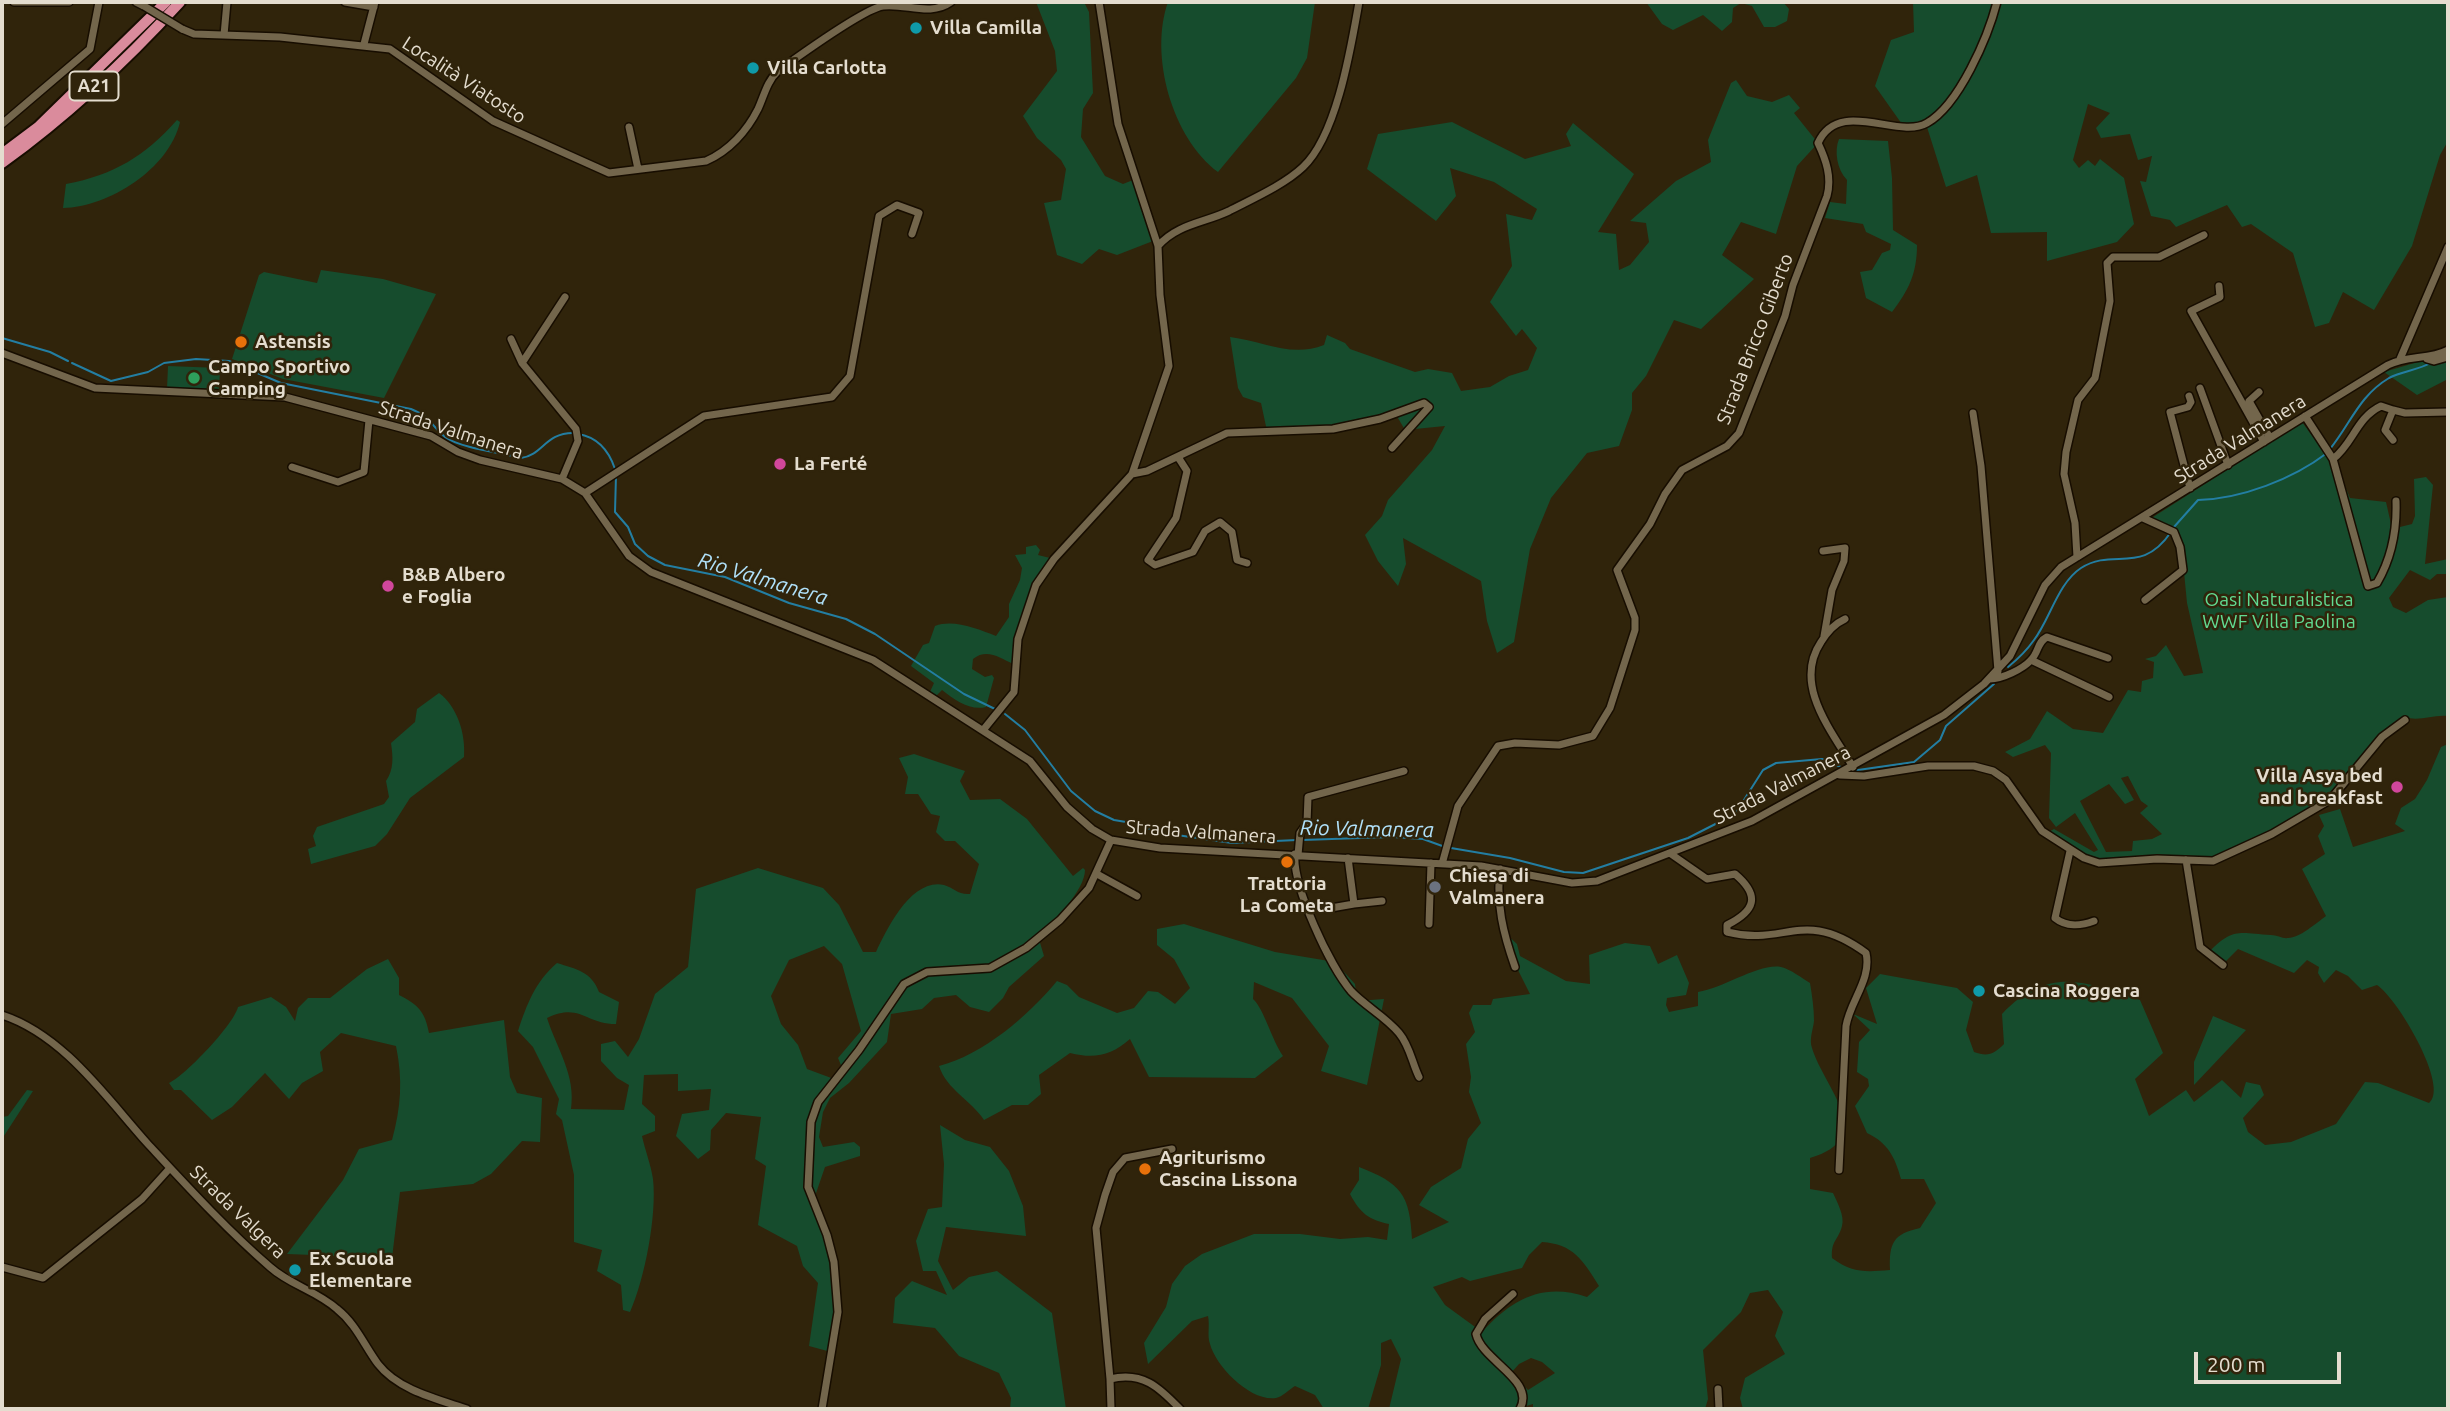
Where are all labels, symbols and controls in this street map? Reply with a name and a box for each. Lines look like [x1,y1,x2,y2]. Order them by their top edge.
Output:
place label: Villa Camilla [930,17,1042,39]
marker: Villa Camilla [908,20,924,36]
street label: Località Viatosto [398,32,530,128]
place label: Villa Carlotta [767,57,887,79]
marker: Villa Carlotta [745,60,761,76]
road number: A21 [70,72,119,100]
street label: Strada Bricco Giberto [1712,250,1798,428]
place label: Astensis [255,331,331,353]
marker: Astensis [233,334,249,350]
place label: Campo Sportivo Camping [208,356,350,400]
marker: Campo Sportivo Camping [186,370,202,386]
street label: Strada Valmanera [2170,389,2310,489]
street label: Strada Valmanera [376,396,526,464]
place label: La Ferté [794,453,868,475]
marker: La Ferté [772,456,788,472]
water label: Rio Valmanera [695,547,831,611]
place label: B&B Albero e Foglia [402,564,505,608]
marker: B&B Albero e Foglia [380,578,396,594]
park label: Oasi Naturalistica WWF Villa Paolina [2202,589,2356,633]
street label: Strada Valmanera [1710,741,1854,829]
place label: Villa Asya bed and breakfast [2256,765,2383,809]
marker: Villa Asya bed and breakfast [2389,779,2405,795]
street label: Strada Valmanera [1125,815,1277,849]
water label: Rio Valmanera [1300,815,1434,843]
marker: Trattoria La Cometa [1279,854,1295,870]
place label: Chiesa di Valmanera [1449,865,1544,909]
place label: Trattoria La Cometa [1240,873,1334,917]
marker: Chiesa di Valmanera [1427,879,1443,895]
place label: Cascina Roggera [1993,980,2140,1002]
marker: Cascina Roggera [1971,983,1987,999]
place label: Agriturismo Cascina Lissona [1159,1147,1298,1191]
street label: Strada Valgera [185,1161,291,1263]
marker: Agriturismo Cascina Lissona [1137,1161,1153,1177]
place label: Ex Scuola Elementare [309,1248,412,1292]
marker: Ex Scuola Elementare [287,1262,303,1278]
scale bar [2198,1338,2345,1382]
text: 200 m [2207,1352,2265,1376]

